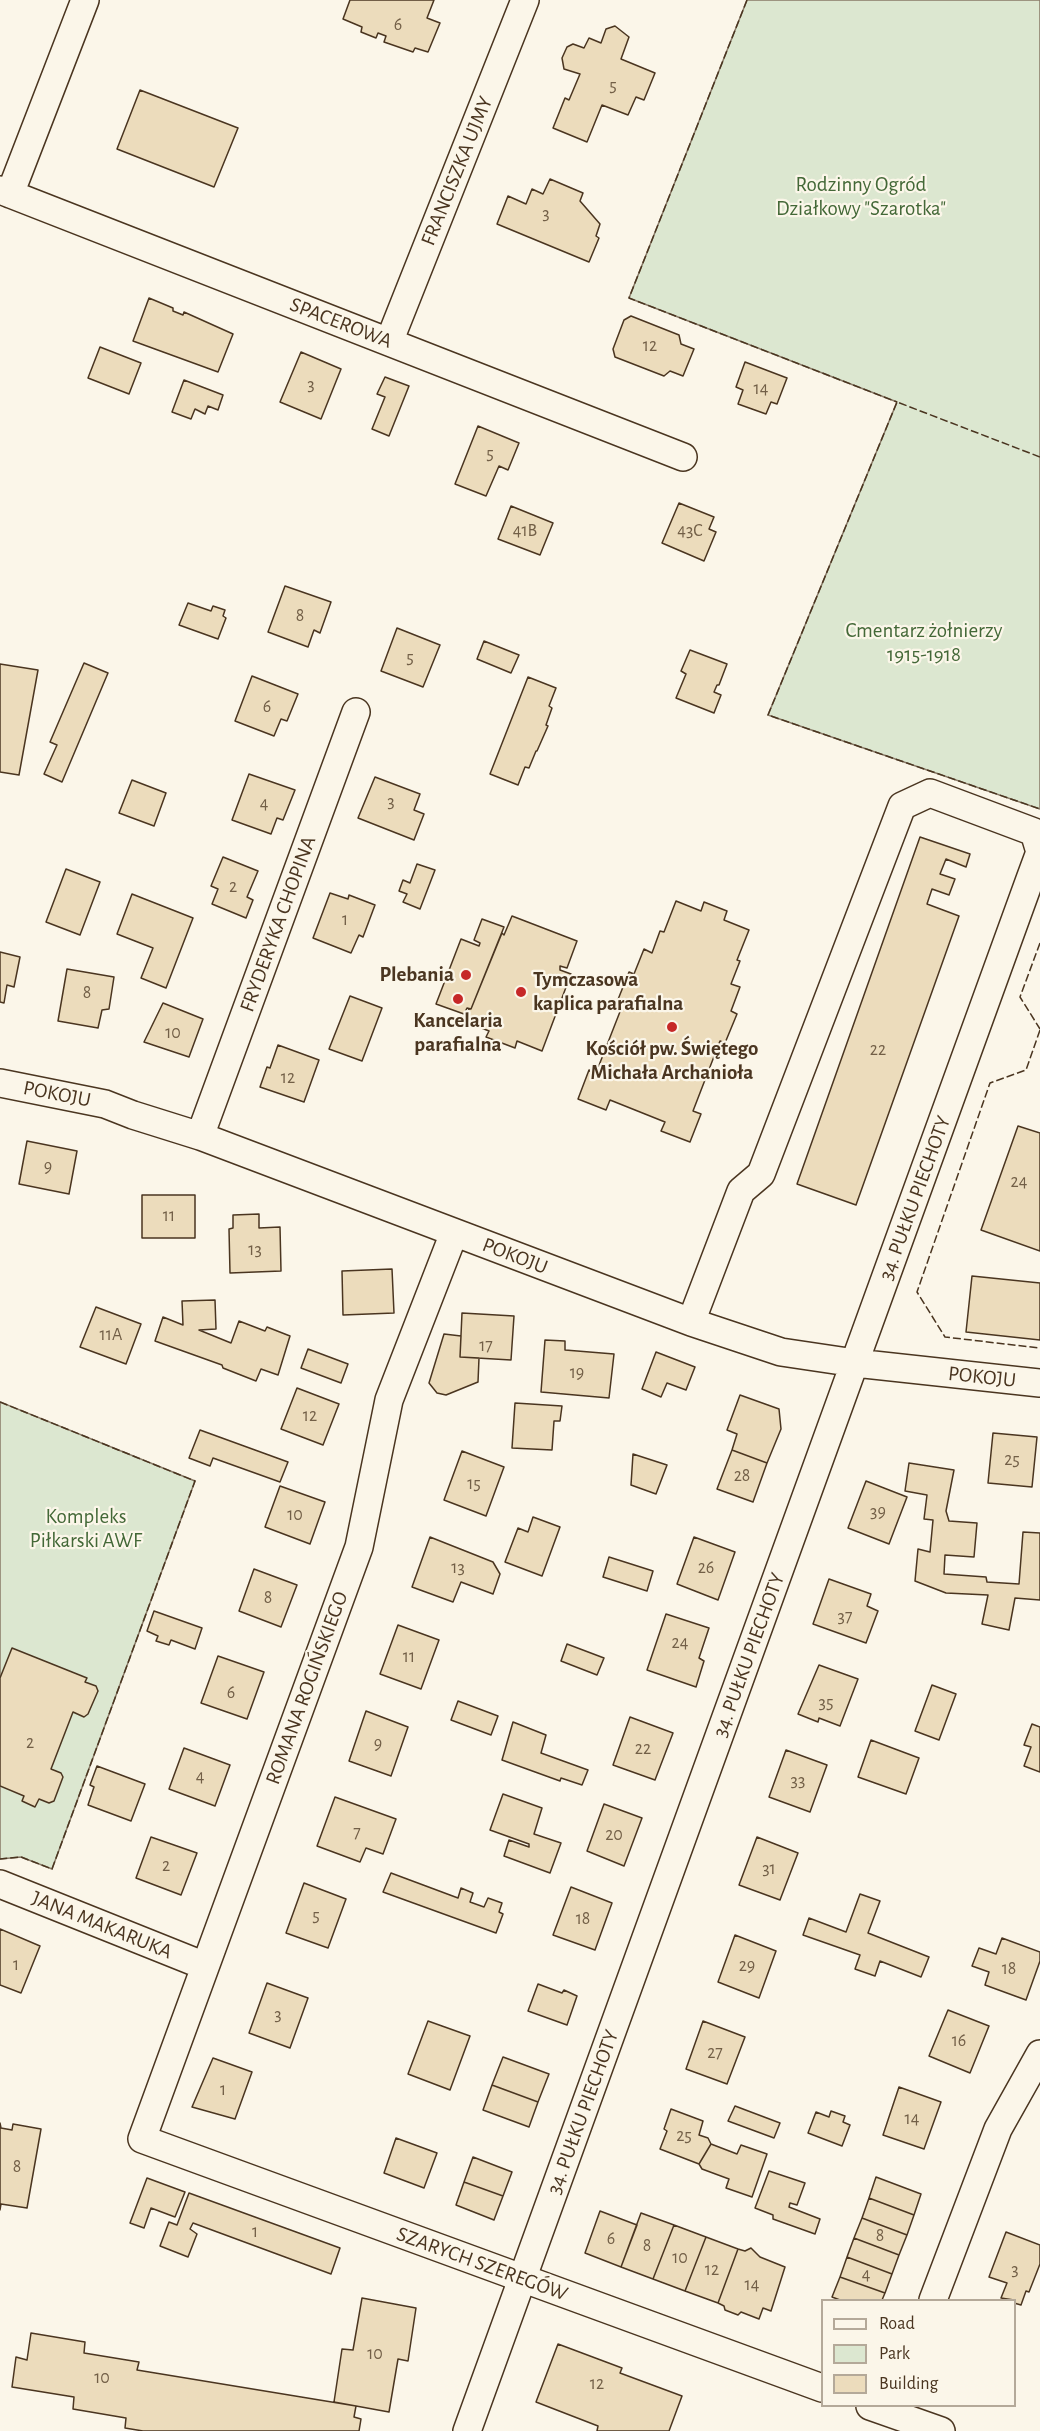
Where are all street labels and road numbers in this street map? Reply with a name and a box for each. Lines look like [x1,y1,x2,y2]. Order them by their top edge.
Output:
street label: FRANCISZKA UJMY [416,93,498,249]
street label: SPACEROWA [286,292,396,354]
street label: FRYDERYKA CHOPINA [234,833,322,1015]
street label: POKOJU [21,1075,93,1113]
street label: 34. PUŁKU PIECHOTY [874,1112,956,1284]
street label: POKOJU [479,1232,551,1280]
street label: POKOJU [947,1361,1017,1393]
street label: 34. PUŁKU PIECHOTY [708,1569,790,1741]
street label: ROMANA ROGIŃSKIEGO [260,1588,354,1788]
street label: JANA MAKARUKA [28,1885,176,1965]
street label: 34. PUŁKU PIECHOTY [542,2026,624,2198]
street label: SZARYCH SZEREGÓW [393,2221,571,2307]

